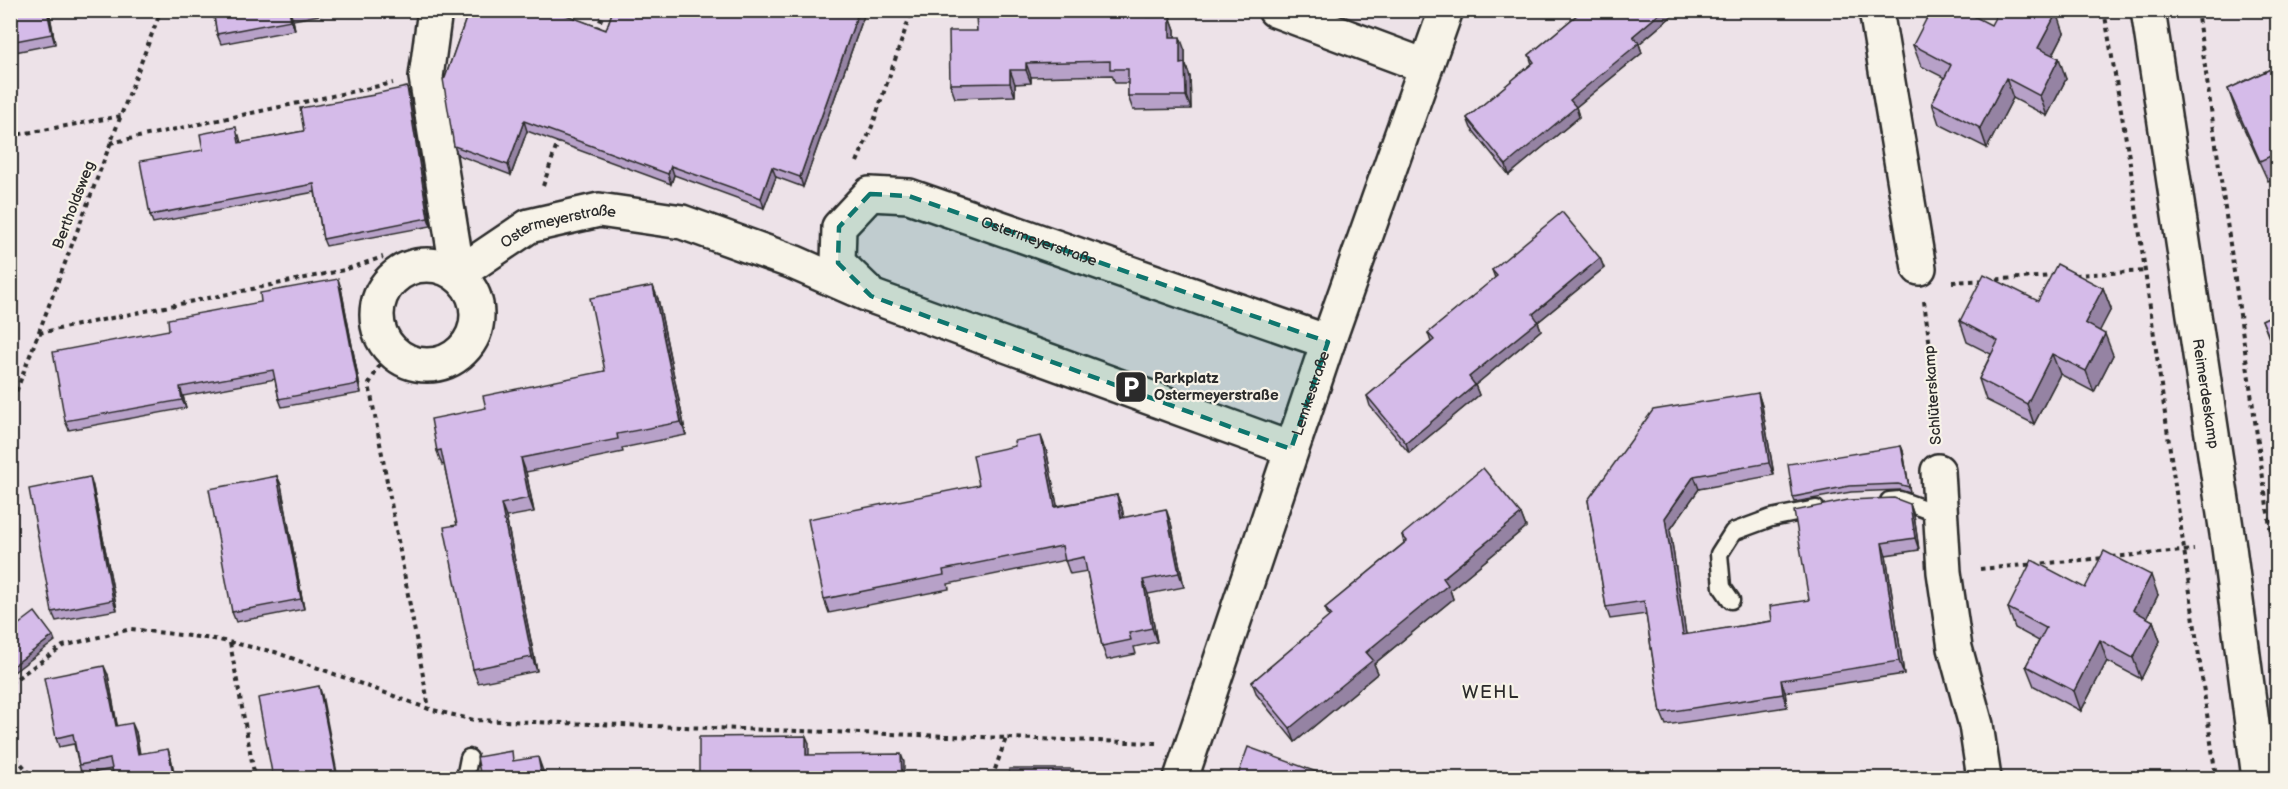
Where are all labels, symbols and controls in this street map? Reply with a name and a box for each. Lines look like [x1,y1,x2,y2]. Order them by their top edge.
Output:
street label: Bertholdsweg [48,158,100,252]
street label: Ostermeyerstraße [497,201,617,252]
street label: Ostermeyerstraße [979,212,1100,270]
street label: Reimerdeskamp [2188,337,2224,450]
street label: Schlüterskamp [1920,344,1946,445]
street label: Lemkestraße [1288,348,1334,438]
parking icon: Parkplatz Ostermeyerstraße [1113,369,1149,405]
place label: Parkplatz Ostermeyerstraße [1154,369,1279,405]
district label: WEHL [1462,682,1520,703]

